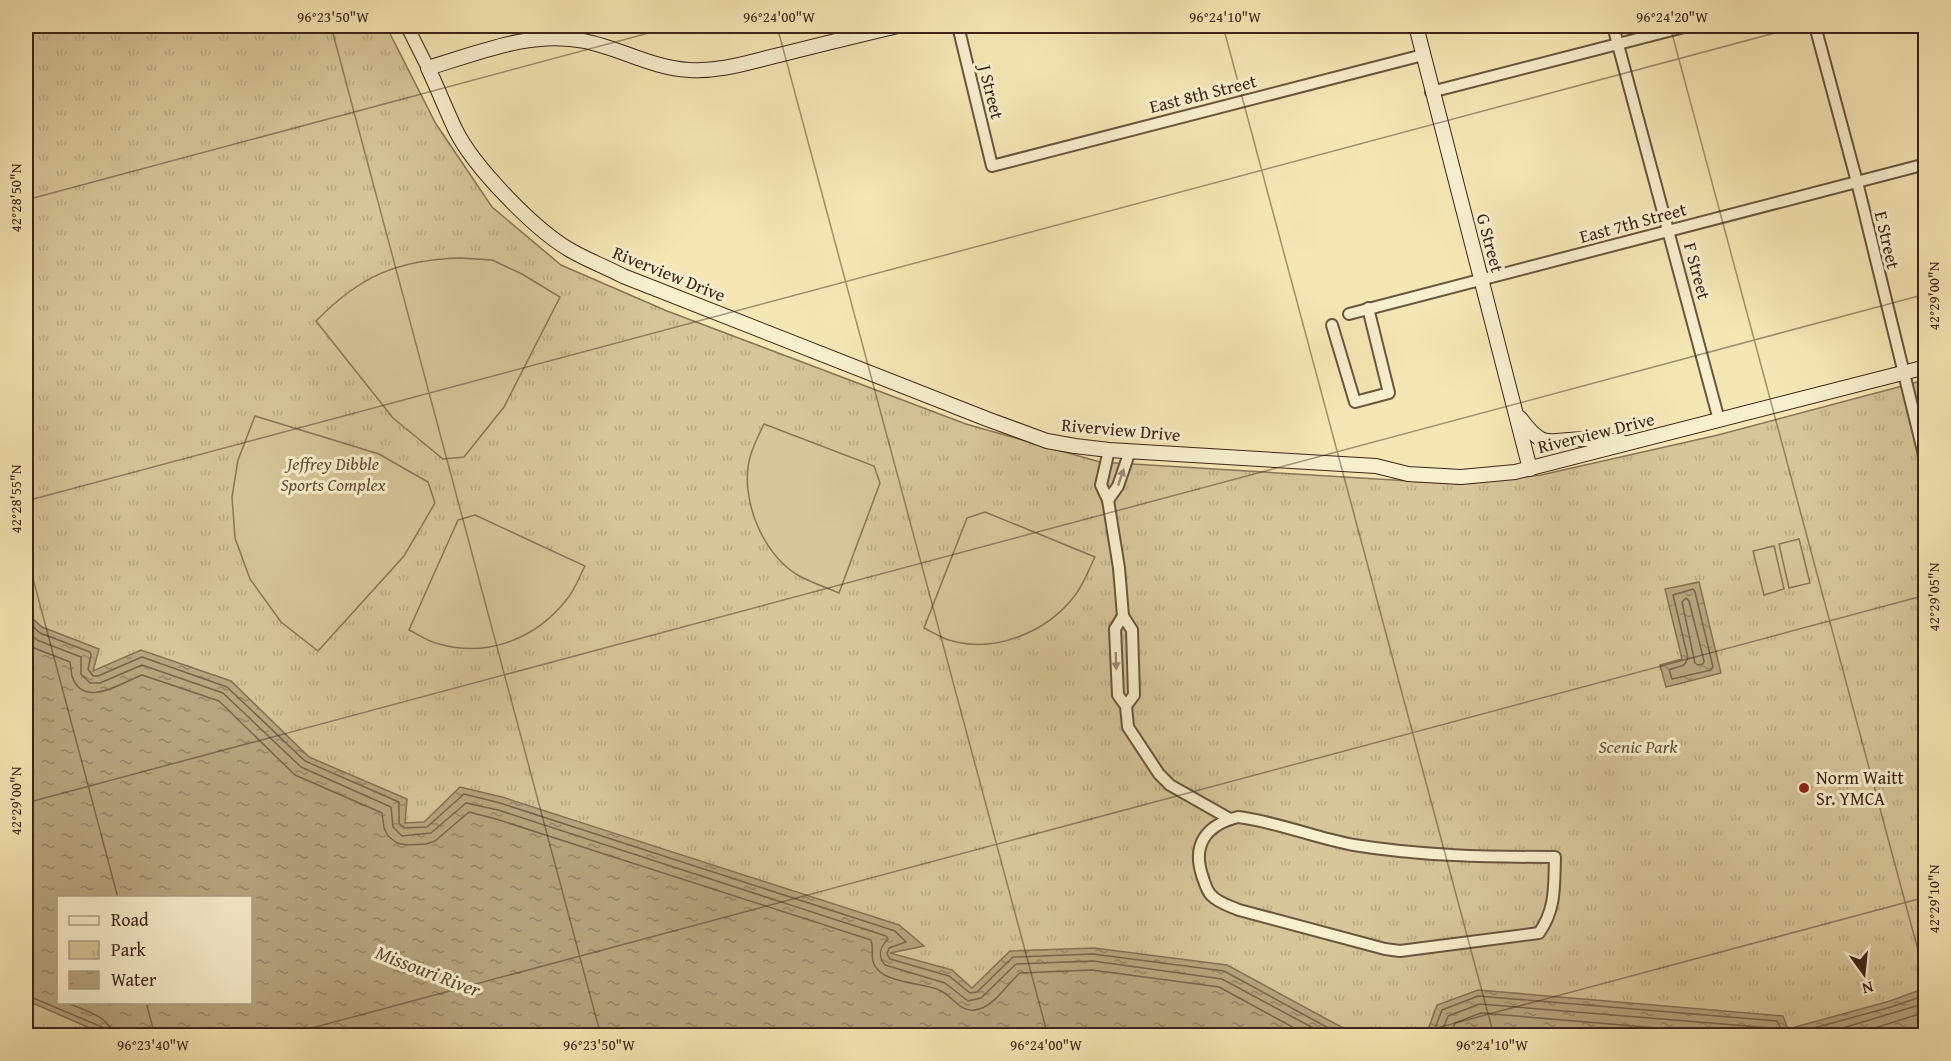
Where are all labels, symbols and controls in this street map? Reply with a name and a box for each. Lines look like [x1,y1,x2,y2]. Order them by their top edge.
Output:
text: 96°23'50"W [297,6,369,27]
text: 96°24'00"W [743,6,815,27]
text: 96°24'10"W [1189,6,1261,27]
text: 96°24'20"W [1636,6,1708,27]
street label: J Street [971,60,1011,123]
street label: East 8th Street [1146,67,1260,120]
text: 42°28'50"N [5,163,26,232]
street label: East 7th Street [1576,195,1690,250]
street label: E Street [1868,208,1907,272]
street label: G Street [1470,210,1511,276]
street label: Riverview Drive [609,239,730,308]
street label: F Street [1677,239,1718,303]
text: 42°29'00"N [1923,261,1944,330]
street label: Riverview Drive [1535,405,1657,460]
street label: Riverview Drive [1060,411,1182,448]
park label: Jeffrey Dibble Sports Complex [280,450,386,498]
text: 42°28'55"N [5,464,26,533]
one-way arrow [1117,468,1126,486]
text: 42°29'05"N [1923,562,1944,631]
one-way arrow [1112,652,1121,671]
park label: Scenic Park [1598,733,1678,760]
place label: Norm Waitt Sr. YMCA [1816,764,1905,812]
text: 42°29'00"N [5,766,26,835]
marker: Norm Waitt Sr. YMCA [1797,781,1811,795]
text: 42°29'10"N [1923,864,1944,933]
legend [57,896,252,1004]
text: Road [111,906,149,933]
text: Park [111,936,147,963]
water label: Missouri River [372,937,485,1004]
north arrow [1834,944,1894,1004]
text: Water [111,966,157,993]
text: N [1859,976,1876,1002]
text: 96°23'40"W [117,1034,189,1055]
text: 96°23'50"W [563,1034,635,1055]
text: 96°24'00"W [1010,1034,1082,1055]
text: 96°24'10"W [1456,1034,1528,1055]

